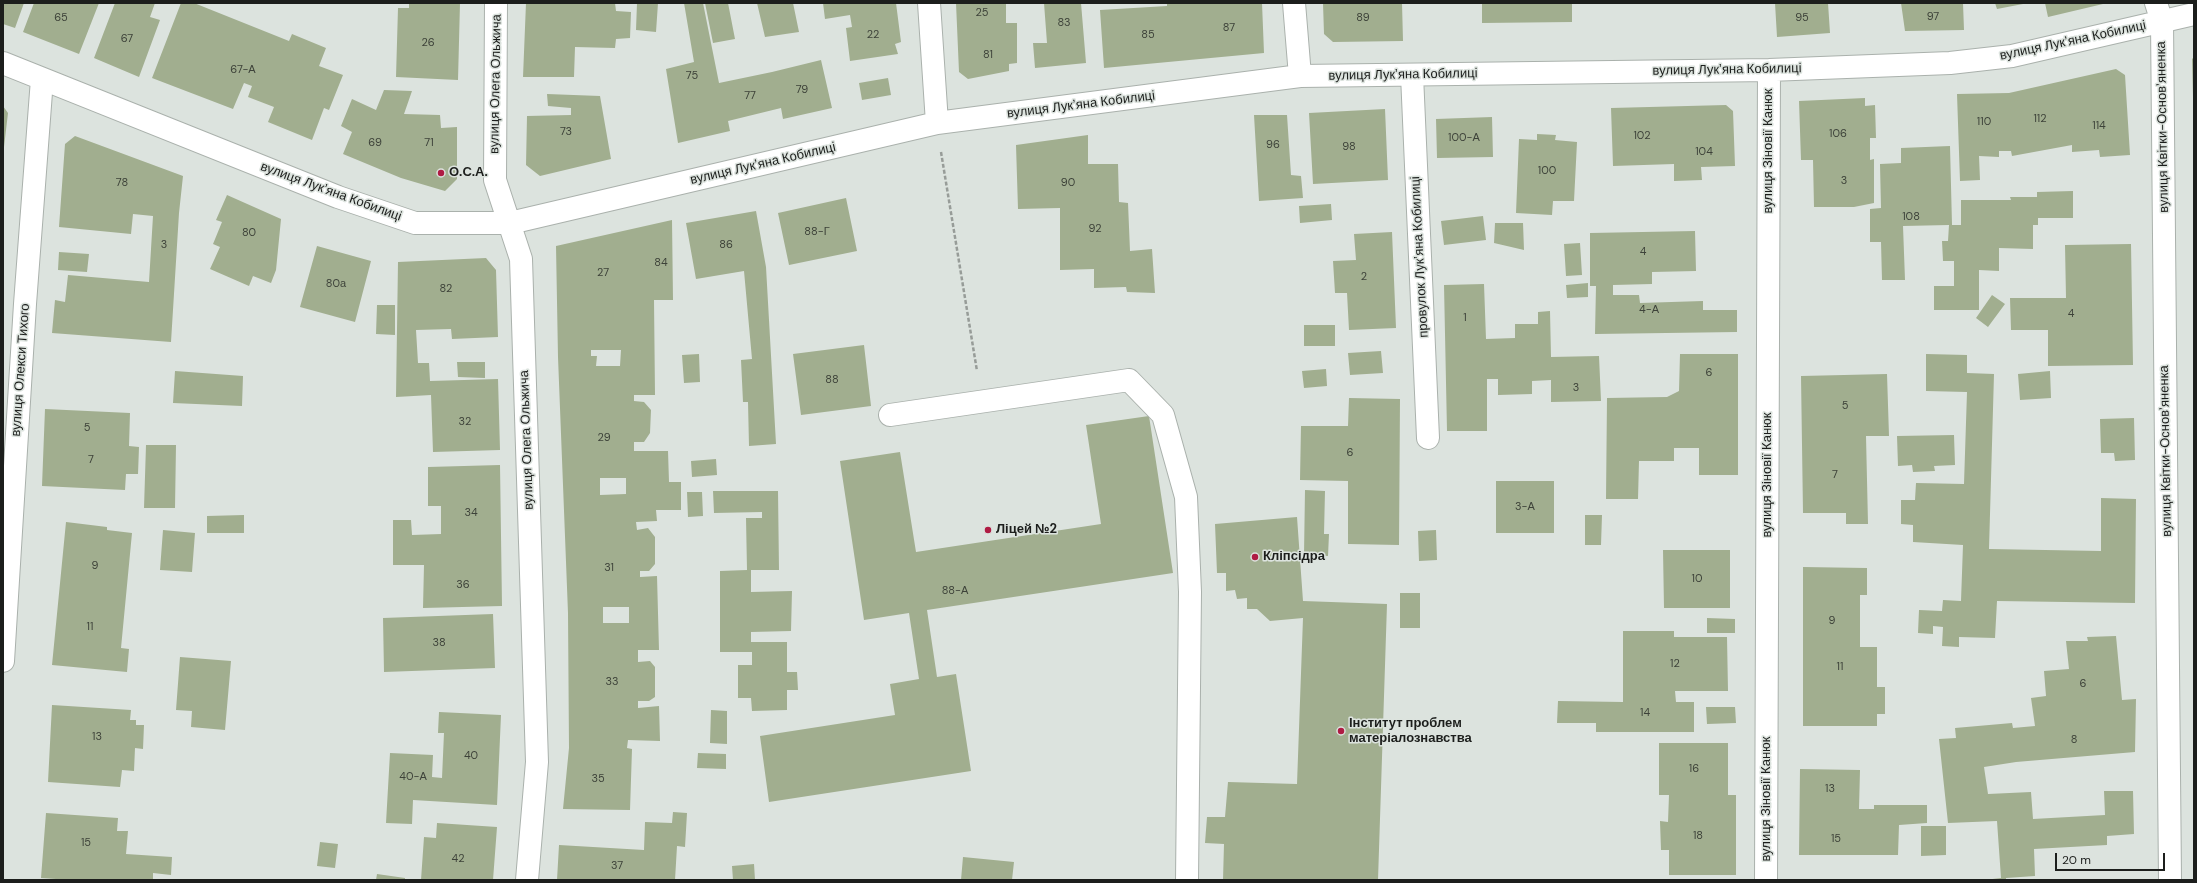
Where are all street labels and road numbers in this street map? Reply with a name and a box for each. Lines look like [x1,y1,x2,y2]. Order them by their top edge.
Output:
street label: вулиця Олега Ольжича [487,14,505,154]
street label: вулиця Лукʼяна Кобилиці [1999,18,2147,64]
street label: вулиця Квітки-Основʼяненка [2154,41,2172,213]
street label: вулиця Лукʼяна Кобилиці [1652,61,1802,79]
street label: вулиця Лукʼяна Кобилиці [1328,66,1478,84]
street label: вулиця Лукʼяна Кобилиці [1006,88,1156,122]
street label: вулиця Зіновії Канюк [1761,88,1777,214]
street label: вулиця Лукʼяна Кобилиці [689,140,837,188]
street label: вулиця Лукʼяна Кобилиці [258,159,404,225]
street label: провулок Лукʼяна Кобилиці [1408,176,1432,338]
street label: вулиця Олекси Тихого [9,303,33,437]
street label: вулиця Квітки-Основʼяненка [2157,365,2175,537]
street label: вулиця Олега Ольжича [517,370,537,510]
street label: вулиця Зіновії Канюк [1760,412,1776,538]
street label: вулиця Зіновії Канюк [1759,736,1775,862]

